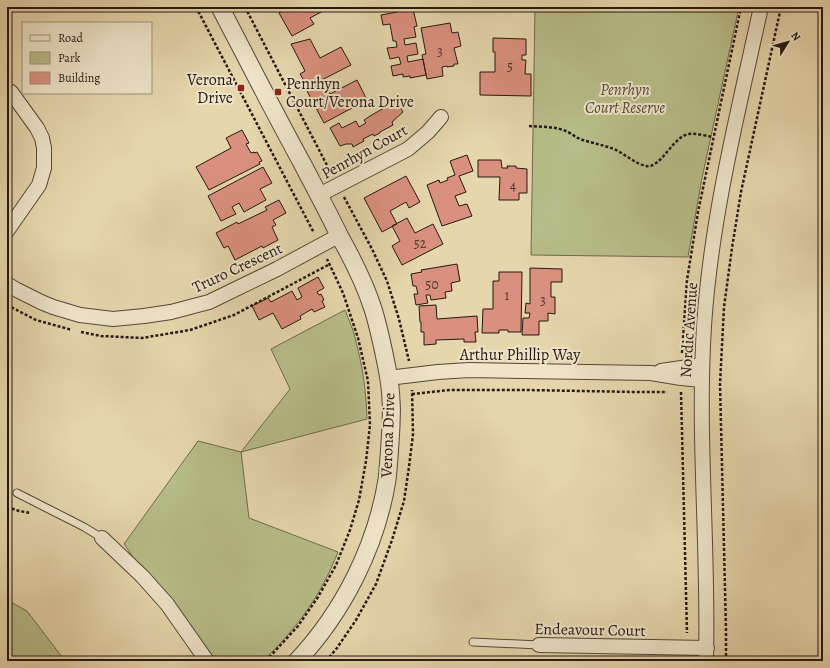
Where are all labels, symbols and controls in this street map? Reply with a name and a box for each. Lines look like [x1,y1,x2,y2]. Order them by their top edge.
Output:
legend [22,22,152,94]
north arrow [768,22,808,62]
text: N [787,29,804,44]
text: Road [58,30,84,46]
house number: 3 [437,42,443,61]
text: Park [58,50,81,66]
house number: 5 [507,57,513,76]
place label: Verona Drive [186,69,234,109]
text: Building [58,70,100,86]
place label: Penrhyn Court/Verona Drive [286,73,414,113]
park label: Penrhyn Court Reserve [585,79,665,119]
marker: Verona Drive [236,83,246,93]
marker: Penrhyn Court/Verona Drive [273,87,283,97]
street label: Penrhyn Court [318,119,411,185]
house number: 4 [510,176,516,195]
house number: 52 [414,234,427,253]
street label: Truro Crescent [189,237,286,298]
house number: 50 [425,275,439,294]
street label: Nordic Avenue [675,282,703,379]
house number: 1 [505,286,510,305]
house number: 3 [540,291,546,310]
street label: Arthur Phillip Way [459,344,581,366]
street label: Verona Drive [375,392,400,479]
street label: Endeavour Court [534,618,646,642]

